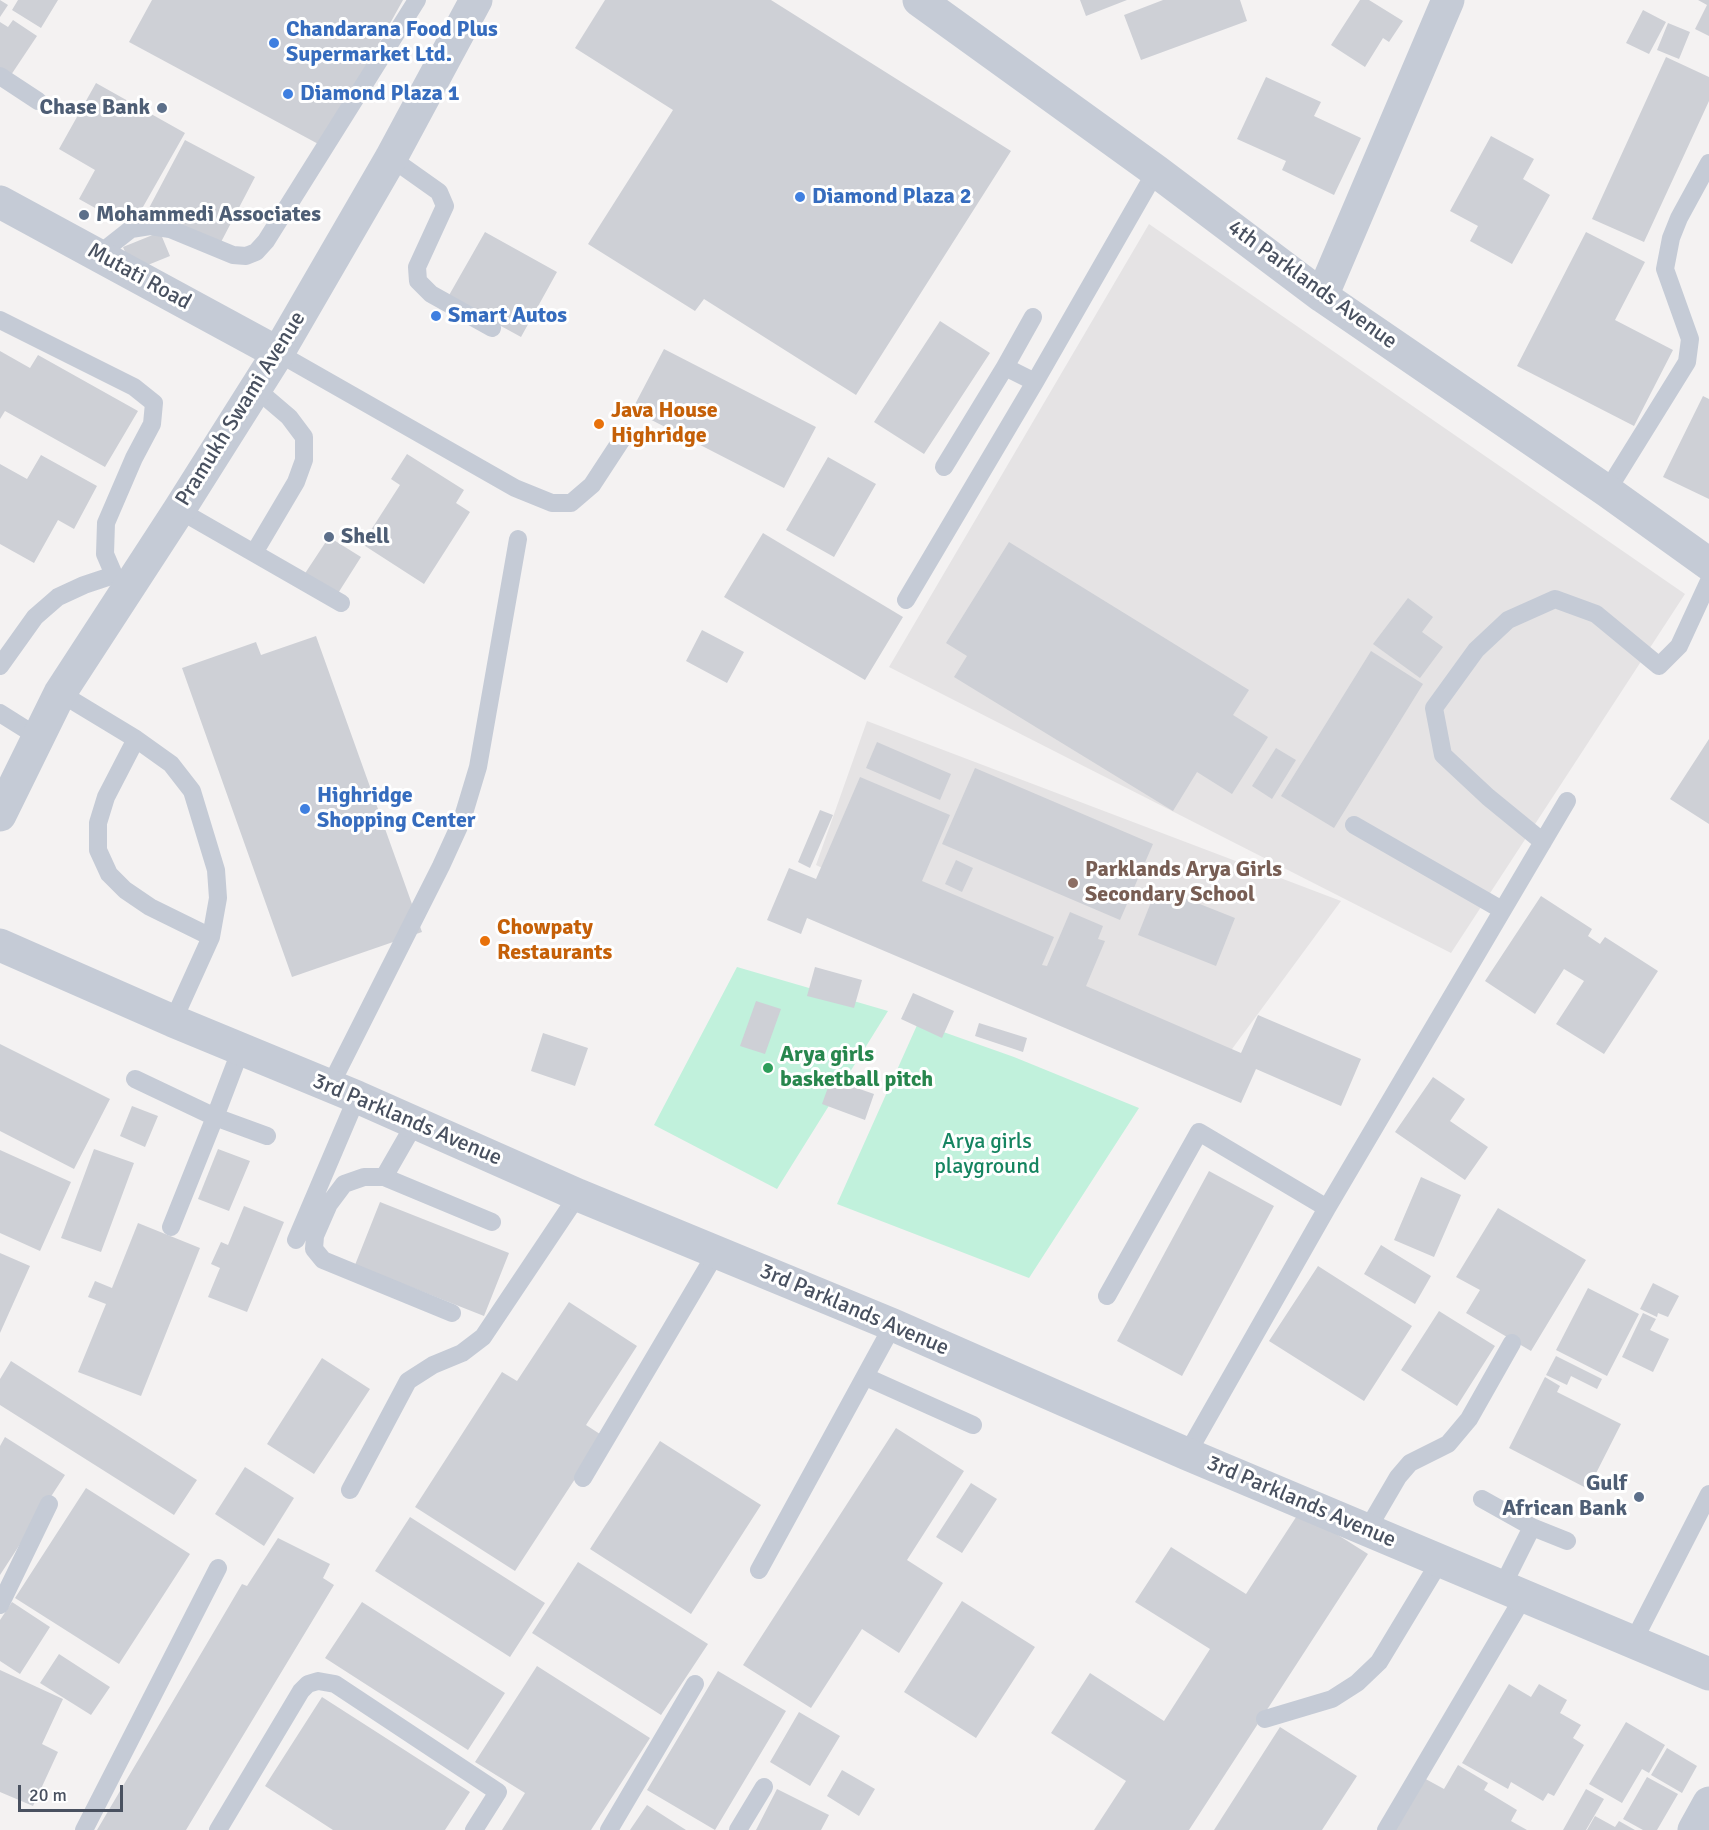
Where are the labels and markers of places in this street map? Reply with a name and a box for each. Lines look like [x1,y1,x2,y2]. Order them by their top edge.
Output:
place label: Chandarana Food Plus Supermarket Ltd. [286,17,498,68]
marker: Chandarana Food Plus Supermarket Ltd. [267,36,281,50]
place label: Diamond Plaza 1 [300,81,460,107]
marker: Diamond Plaza 1 [281,87,295,101]
place label: Chase Bank [40,95,150,121]
marker: Chase Bank [155,101,169,115]
place label: Diamond Plaza 2 [812,184,972,210]
marker: Diamond Plaza 2 [793,190,807,204]
place label: Mohammedi Associates [96,202,321,228]
marker: Mohammedi Associates [77,208,91,222]
place label: Smart Autos [448,303,567,329]
marker: Smart Autos [429,309,443,323]
place label: Java House Highridge [611,398,718,450]
marker: Java House Highridge [592,417,606,431]
place label: Shell [341,524,390,550]
marker: Shell [322,530,336,544]
place label: Highridge Shopping Center [317,783,476,834]
marker: Highridge Shopping Center [298,802,312,816]
place label: Parklands Arya Girls Secondary School [1085,857,1282,908]
marker: Parklands Arya Girls Secondary School [1066,876,1080,890]
place label: Chowpaty Restaurants [497,915,612,966]
marker: Chowpaty Restaurants [478,934,492,948]
place label: Arya girls basketball pitch [780,1042,933,1094]
marker: Arya girls basketball pitch [761,1061,775,1075]
place label: Gulf African Bank [1502,1471,1627,1522]
marker: Gulf African Bank [1632,1490,1646,1504]

